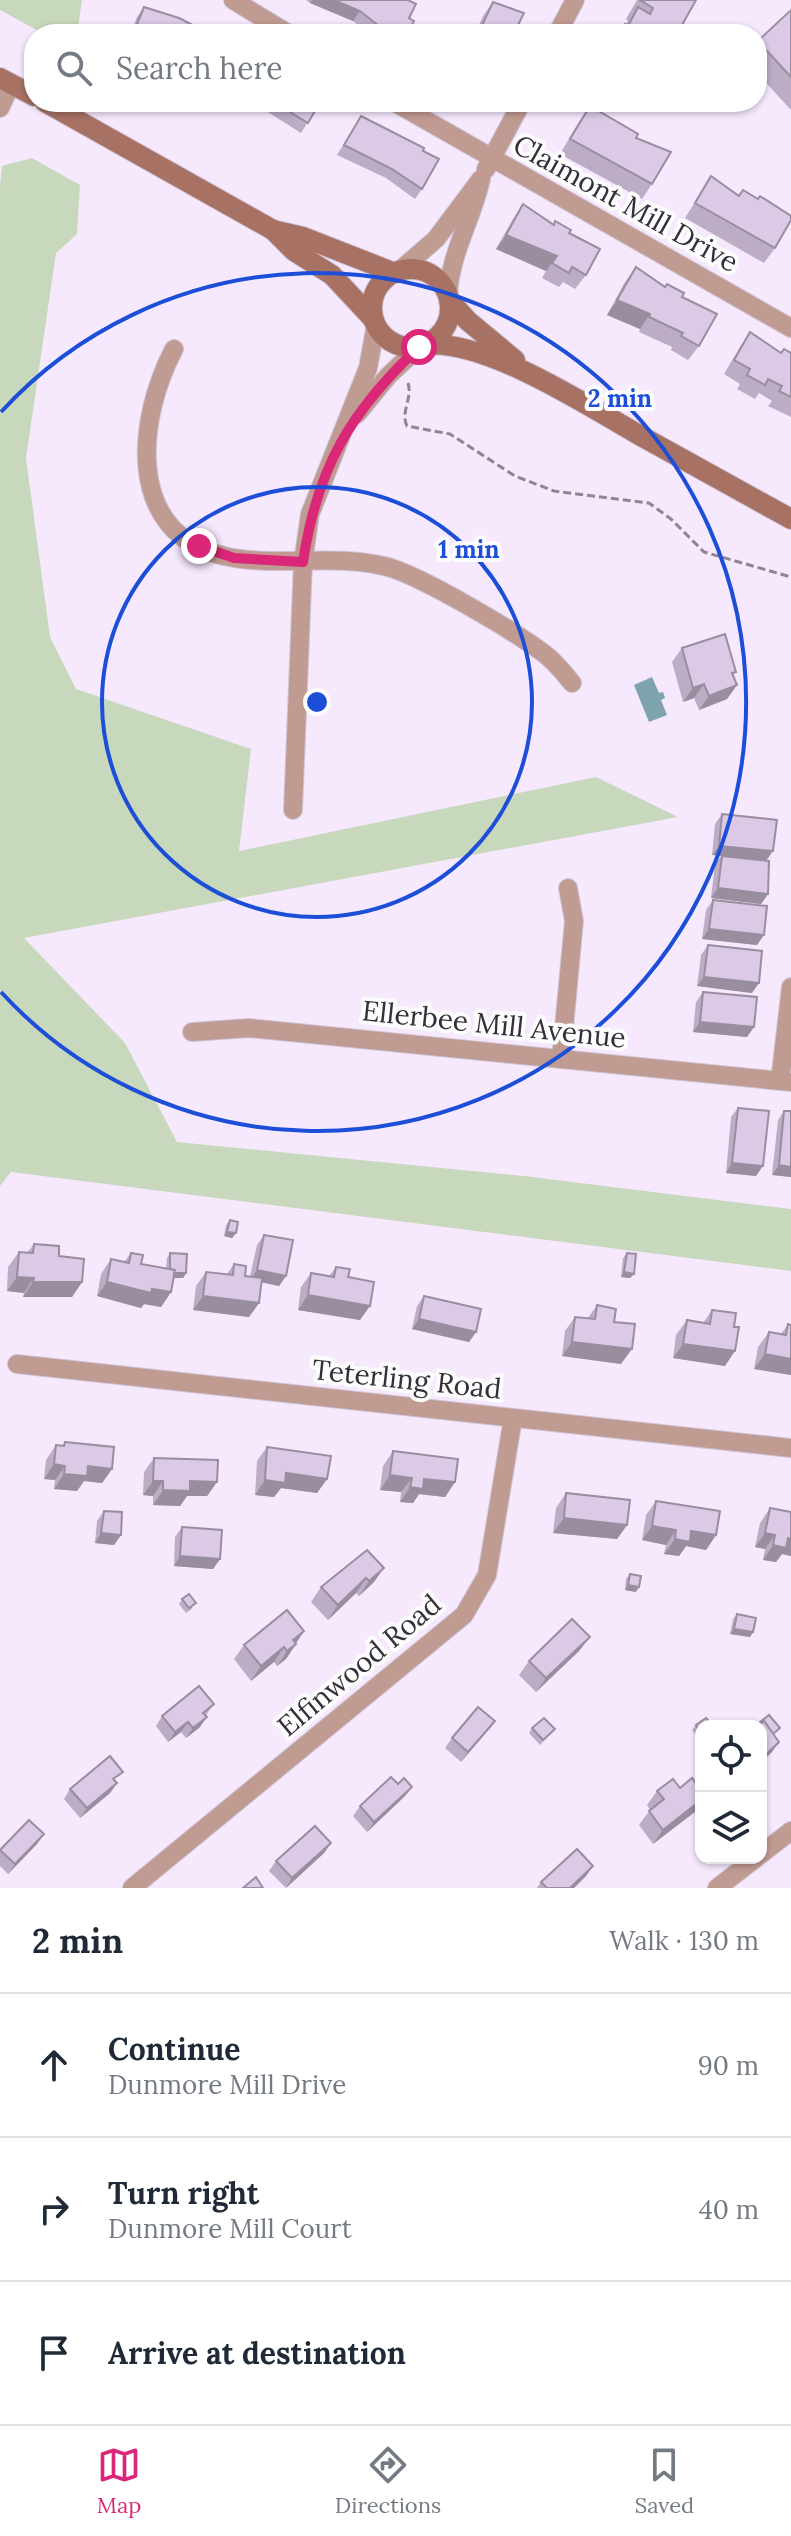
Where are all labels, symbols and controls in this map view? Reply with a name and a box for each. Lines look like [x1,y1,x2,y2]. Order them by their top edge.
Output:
search box [24,24,767,112]
icon: search [52,46,96,90]
text: Search here [116,49,283,87]
street label: Claimont Mill Drive [507,126,745,280]
route start [401,329,437,365]
text: 2 min [588,383,652,414]
route end [181,528,217,564]
text: 1 min [438,534,500,565]
centre of rings [303,688,331,716]
street label: Ellerbee Mill Avenue [360,992,628,1056]
street label: Teterling Road [311,1351,503,1407]
street label: Elfinwood Road [270,1586,448,1744]
map controls [695,1720,767,1864]
button: locate [695,1720,767,1792]
button: layers [695,1792,767,1864]
text: 2 min [32,1919,123,1962]
text: Walk · 130 m [609,1924,759,1957]
text: Continue [108,2030,240,2068]
icon: ahead [32,2043,76,2087]
text: 90 m [698,2049,759,2082]
text: Dunmore Mill Drive [108,2068,346,2101]
text: Turn right [108,2174,259,2212]
icon: right [32,2187,76,2231]
text: 40 m [699,2193,759,2226]
text: Dunmore Mill Court [108,2212,352,2245]
icon: arrive [32,2331,76,2375]
text: Arrive at destination [108,2334,406,2372]
tab: Map [97,2443,141,2519]
tab: Directions [335,2443,441,2519]
tab: Saved [635,2443,694,2519]

